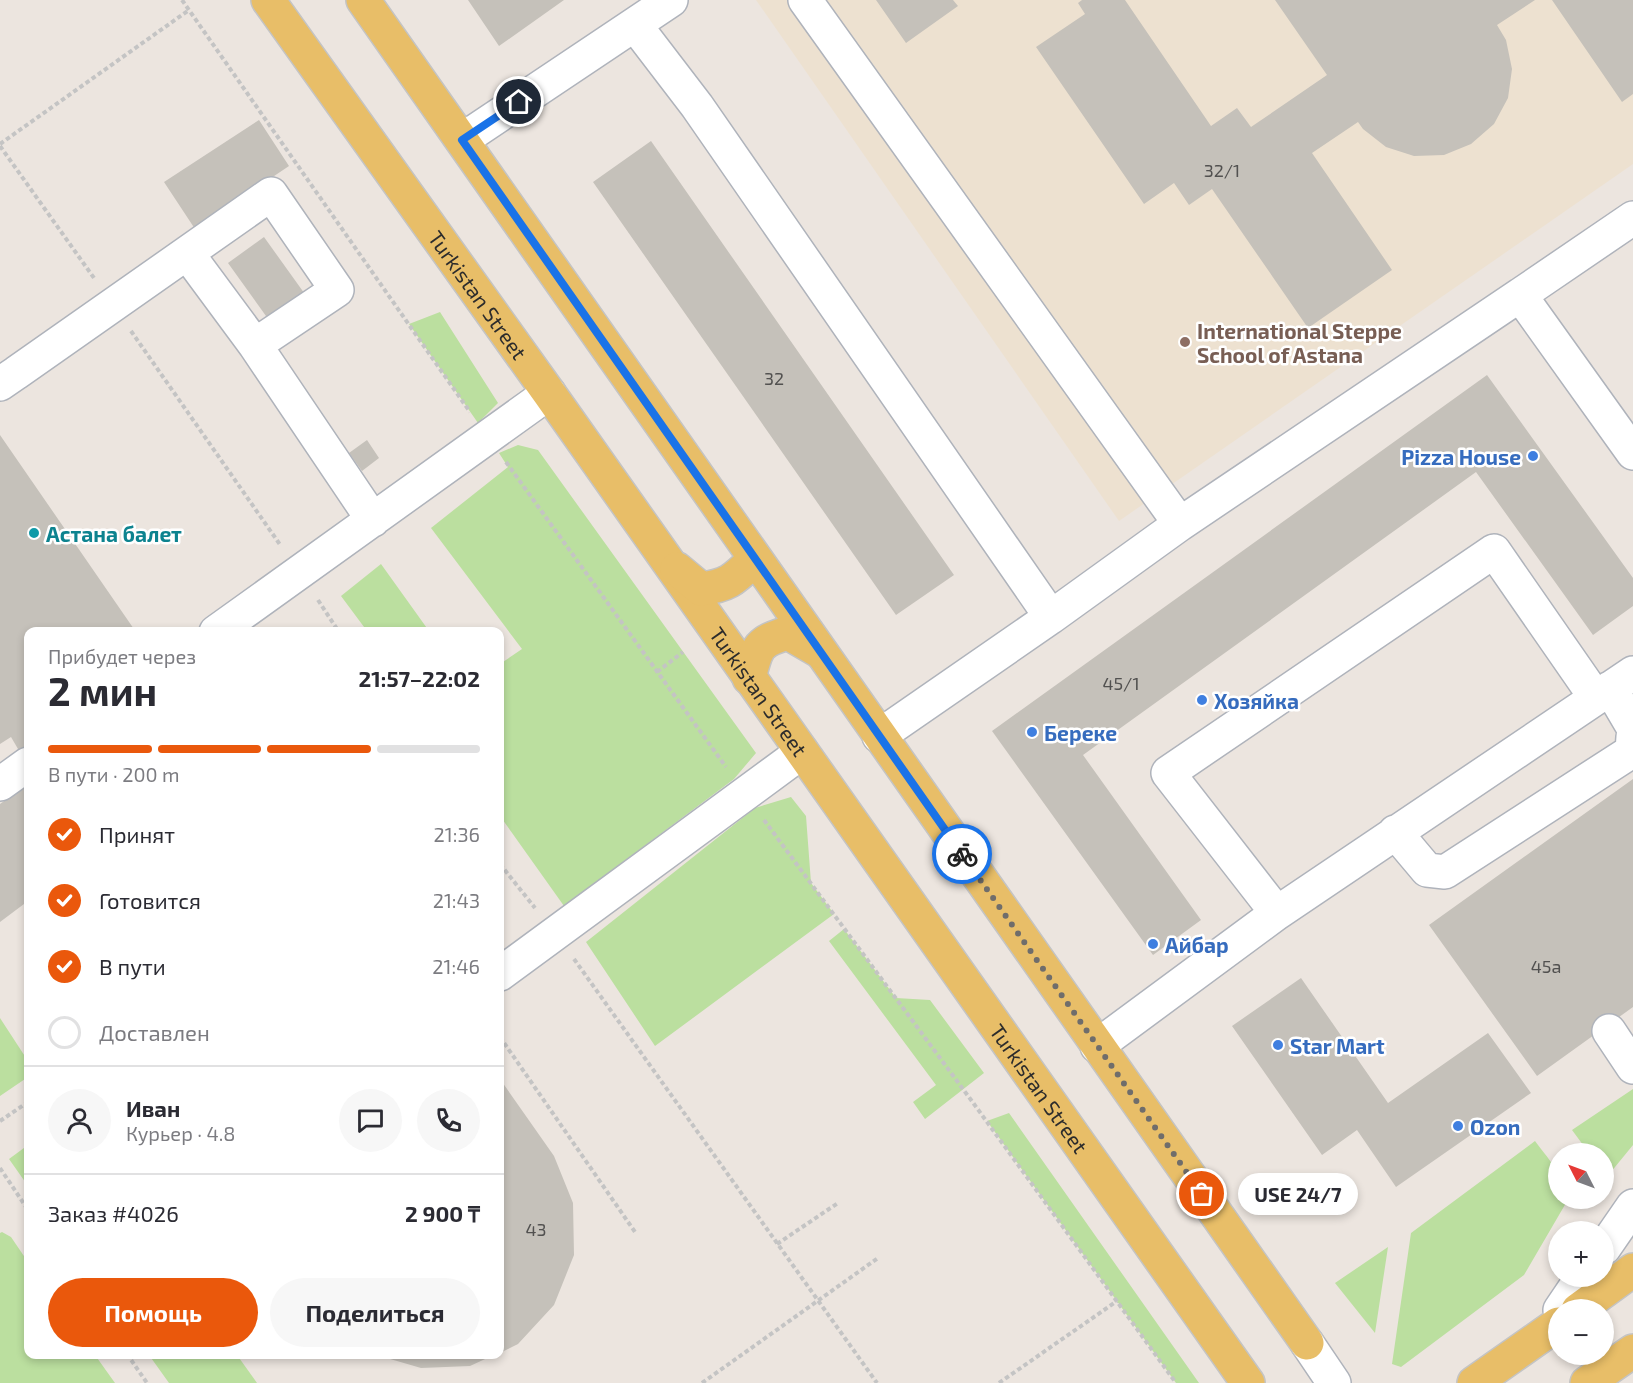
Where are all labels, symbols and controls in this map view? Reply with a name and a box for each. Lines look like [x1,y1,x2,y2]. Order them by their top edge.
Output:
pin [493,76,544,127]
icon: home [502,85,535,118]
house number: 32/1 [1204,159,1240,181]
street label: Turkistan Street [424,225,533,364]
place label: International Steppe School of Astana [1197,318,1402,367]
marker: International Steppe School of Astana [1178,335,1192,349]
house number: 32 [764,367,784,389]
place label: Pizza House [1401,444,1521,469]
marker: Pizza House [1526,449,1540,463]
place label: Астана балет [46,521,182,546]
marker: Астана балет [27,526,41,540]
street label: Turkistan Street [705,622,814,760]
text: Прибудет через [48,644,196,668]
text: 21:57–22:02 [359,665,480,691]
text: 2 мин [48,667,157,714]
house number: 45/1 [1102,672,1140,694]
place label: Хозяйка [1214,688,1299,713]
marker: Хозяйка [1195,693,1209,707]
place label: Береке [1044,720,1117,745]
marker: Береке [1025,725,1039,739]
text: В пути · 200 m [48,762,180,786]
icon: check [48,818,81,851]
text: Принят [99,821,175,847]
text: 21:36 [434,822,480,846]
courier [932,824,992,884]
icon: bike [946,838,979,871]
icon: check [48,884,81,917]
text: Готовится [99,887,201,913]
text: 21:43 [433,888,480,912]
place label: Айбар [1165,932,1229,957]
marker: Айбар [1146,937,1160,951]
icon: check [48,950,81,983]
text: В пути [99,953,166,979]
text: 21:46 [432,954,480,978]
house number: 45а [1531,955,1561,977]
text: Доставлен [99,1019,210,1045]
street label: Turkistan Street [986,1019,1094,1157]
place label: Star Mart [1290,1033,1385,1058]
marker: Star Mart [1271,1038,1285,1052]
button: person [48,1089,111,1152]
button: chat [339,1089,402,1152]
button: phone [417,1089,480,1152]
text: Иван [126,1095,180,1121]
place label: Ozon [1470,1114,1520,1139]
marker: Ozon [1451,1119,1465,1133]
text: Курьер · 4.8 [126,1121,235,1145]
north arrow [1548,1143,1614,1209]
map controls [1548,1143,1614,1365]
pin [1176,1168,1227,1219]
callout: USE 24/7 [1238,1173,1358,1215]
icon: bag [1185,1177,1218,1210]
text: USE 24/7 [1254,1182,1342,1206]
text: Заказ #4026 [48,1200,179,1226]
text: 2 900 ₸ [405,1200,480,1226]
house number: 43 [525,1218,547,1240]
button: + [1548,1221,1614,1287]
button: Помощь [48,1278,258,1347]
button: Поделиться [270,1278,480,1347]
button: − [1548,1299,1614,1365]

